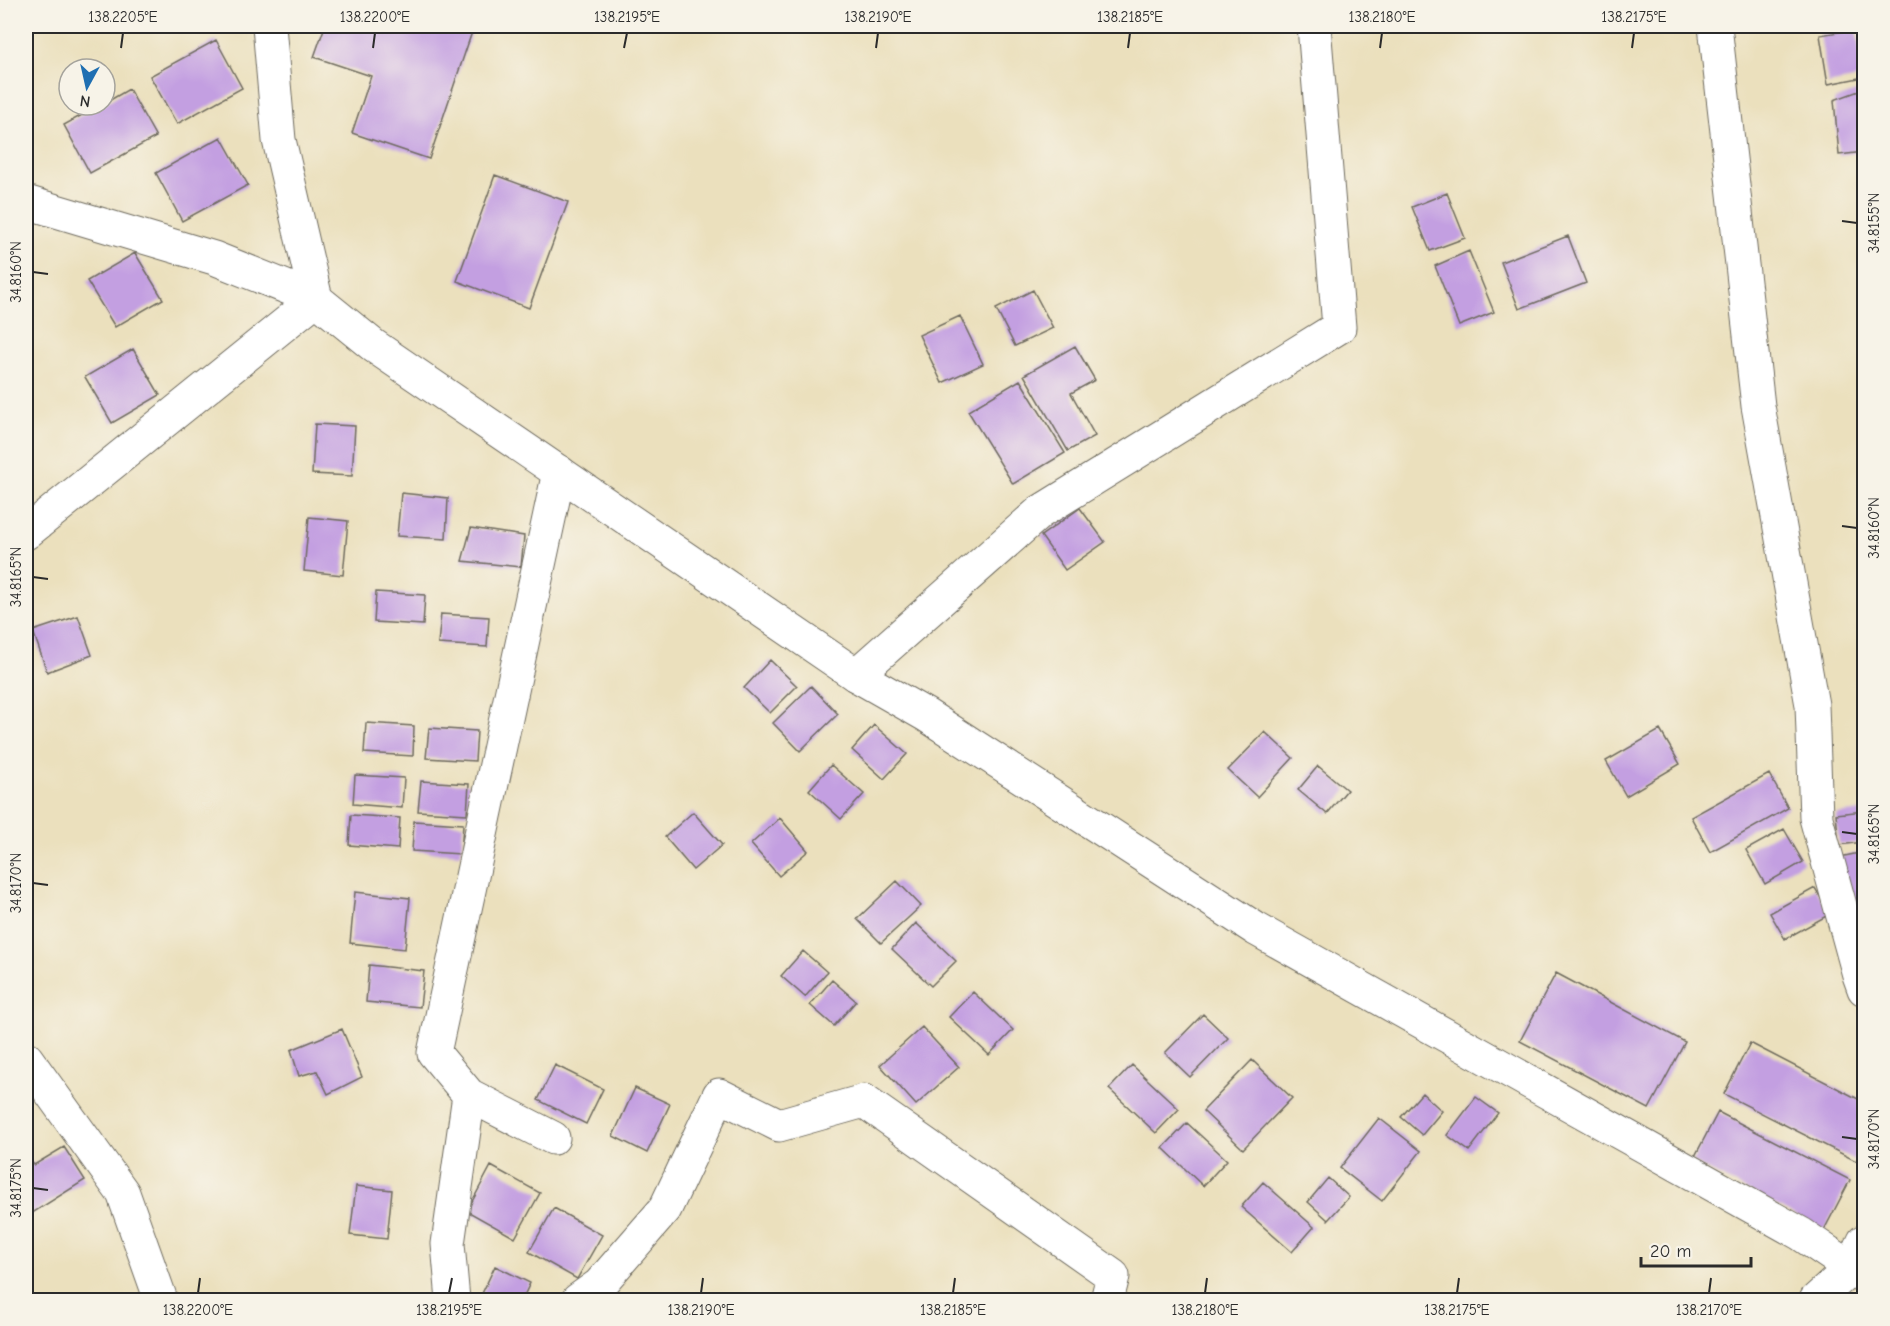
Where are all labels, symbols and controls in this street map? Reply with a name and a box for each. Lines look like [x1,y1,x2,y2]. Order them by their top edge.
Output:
text: 138.2205°E [88,8,158,26]
text: 138.2200°E [340,8,410,26]
text: 138.2195°E [594,8,660,26]
text: 138.2190°E [844,8,912,26]
text: 138.2185°E [1097,8,1163,26]
text: 138.2180°E [1349,8,1415,26]
text: 138.2175°E [1601,8,1667,26]
north arrow [57,57,117,117]
text: N [79,91,91,111]
text: 34.8155°N [1865,193,1883,253]
text: 34.8160°N [7,241,25,303]
text: 34.8160°N [1865,497,1883,559]
text: 34.8165°N [7,547,25,607]
text: 34.8165°N [1865,804,1883,864]
text: 34.8170°N [7,853,25,913]
text: 34.8170°N [1865,1109,1883,1169]
text: 34.8175°N [7,1158,25,1218]
scale bar [1641,1230,1750,1268]
text: 20 m [1650,1241,1691,1262]
text: 138.2200°E [163,1301,233,1319]
text: 138.2195°E [416,1301,482,1319]
text: 138.2190°E [667,1301,735,1319]
text: 138.2185°E [920,1301,986,1319]
text: 138.2180°E [1172,1301,1238,1319]
text: 138.2175°E [1424,1301,1490,1319]
text: 138.2170°E [1676,1301,1742,1319]

